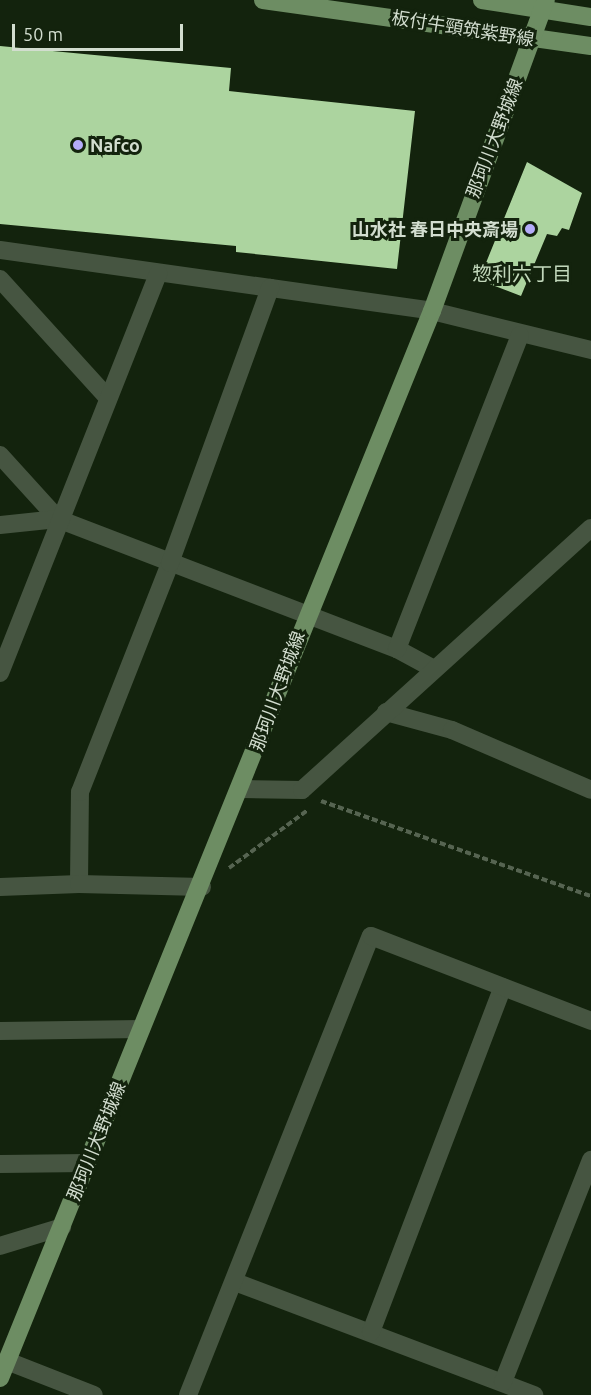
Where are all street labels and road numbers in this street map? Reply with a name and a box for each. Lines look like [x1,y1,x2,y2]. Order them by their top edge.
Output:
street label: 板付牛頸筑紫野線 [390,6,536,50]
street label: 那珂川大野城線 [461,75,527,201]
street label: 那珂川大野城線 [245,628,309,754]
street label: 那珂川大野城線 [62,1079,130,1203]

